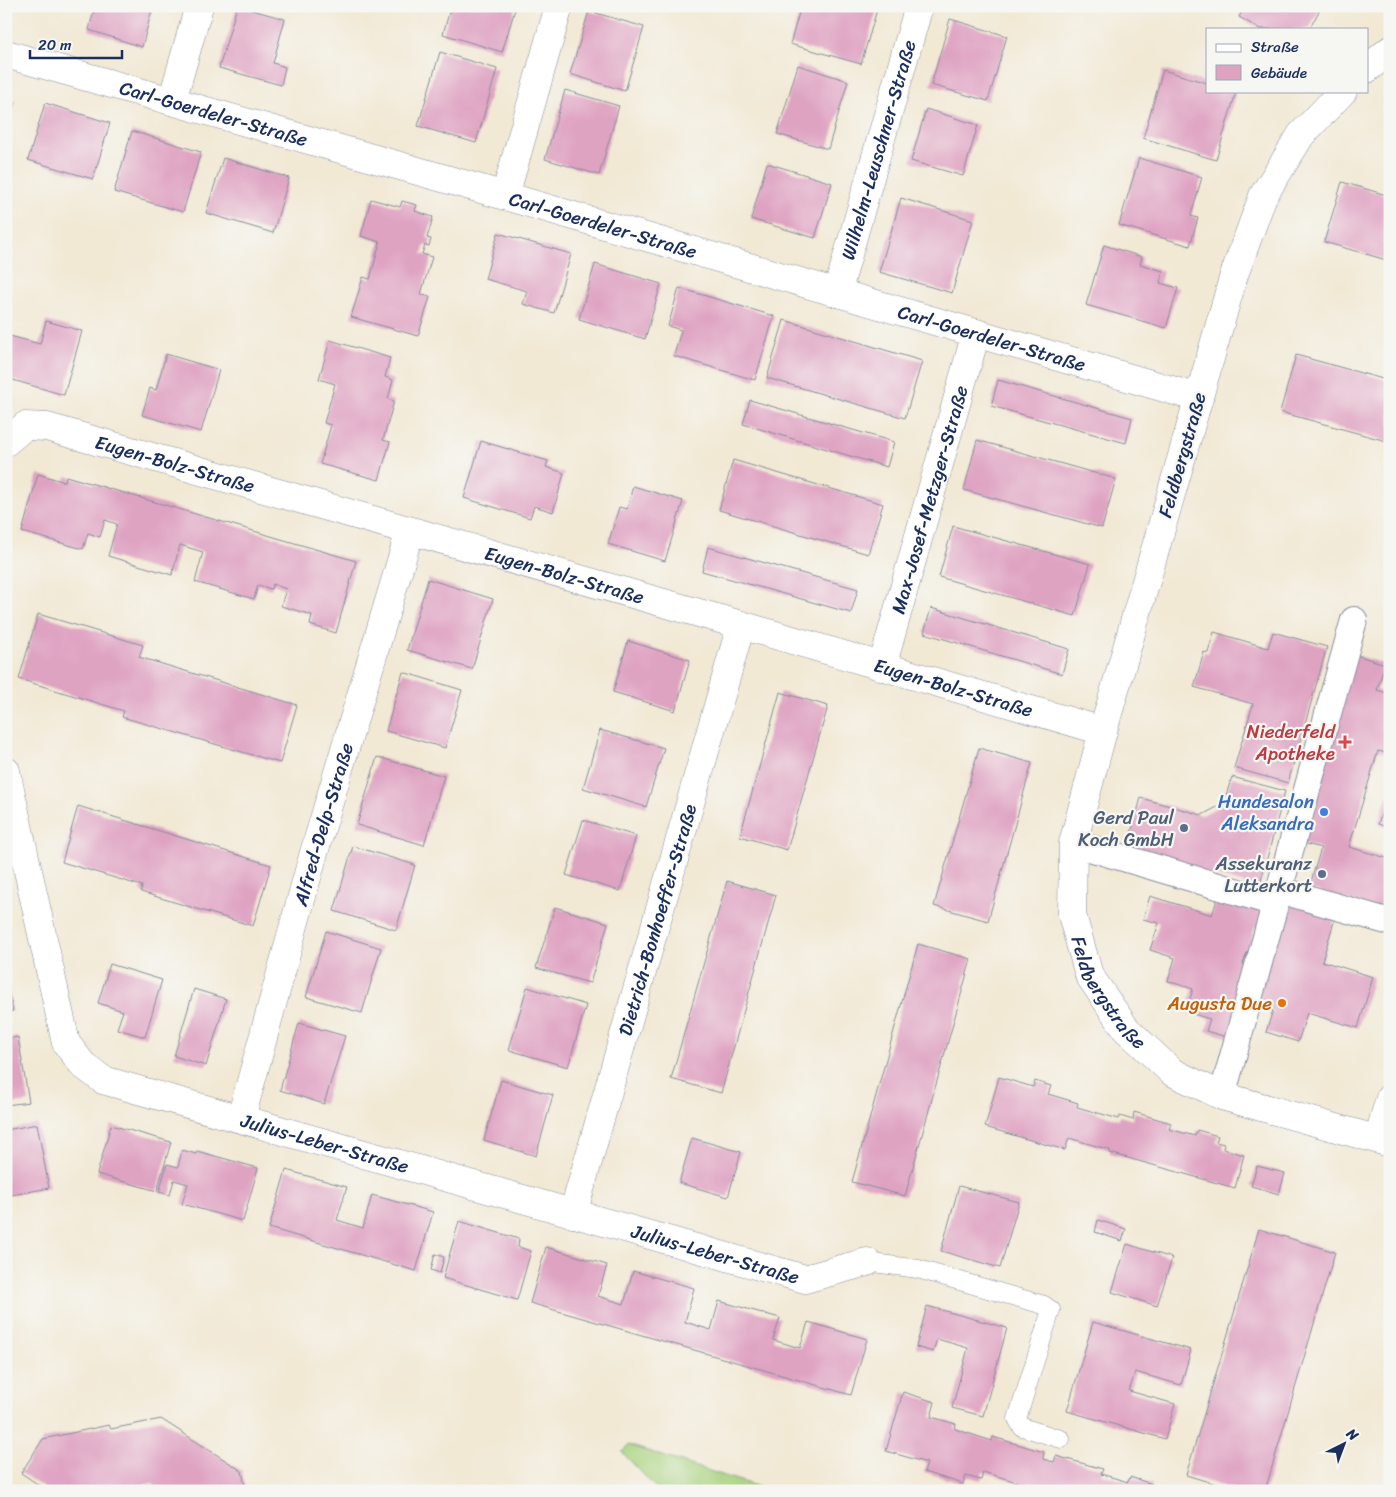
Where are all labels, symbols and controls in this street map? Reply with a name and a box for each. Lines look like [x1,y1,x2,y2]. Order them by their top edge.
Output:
scale bar [30,28,122,60]
legend [1206,28,1368,92]
text: 20 m [38,32,72,58]
text: Straße [1251,34,1299,60]
street label: Wilhelm-Leuschner-Straße [831,36,925,264]
text: Gebäude [1251,60,1307,86]
street label: Carl-Goerdeler-Straße [116,71,312,156]
street label: Carl-Goerdeler-Straße [505,182,701,268]
street label: Carl-Goerdeler-Straße [894,295,1090,381]
street label: Max-Josef-Metzger-Straße [881,381,977,618]
street label: Feldbergstraße [1148,388,1216,522]
street label: Eugen-Bolz-Straße [91,425,259,502]
street label: Eugen-Bolz-Straße [481,536,648,613]
street label: Eugen-Bolz-Straße [870,648,1037,726]
place label: Niederfeld Apotheke [1246,715,1336,770]
marker: Niederfeld Apotheke [1339,736,1351,748]
street label: Alfred-Delp-Straße [283,738,362,910]
place label: Hundesalon Aleksandra [1218,785,1314,840]
street label: Dietrich-Bonhoeffer-Straße [608,800,706,1040]
place label: Gerd Paul Koch GmbH [1078,801,1175,856]
marker: Hundesalon Aleksandra [1318,806,1330,818]
marker: Gerd Paul Koch GmbH [1178,822,1190,834]
place label: Assekuranz Lutterkort [1214,847,1313,902]
marker: Assekuranz Lutterkort [1316,868,1328,880]
street label: Feldbergstraße [1062,932,1155,1057]
place label: Augusta Due [1166,987,1272,1020]
marker: Augusta Due [1276,997,1288,1009]
street label: Julius-Leber-Straße [236,1103,413,1182]
street label: Julius-Leber-Straße [627,1214,804,1293]
north arrow [1318,1420,1368,1470]
text: N [1340,1422,1365,1447]

